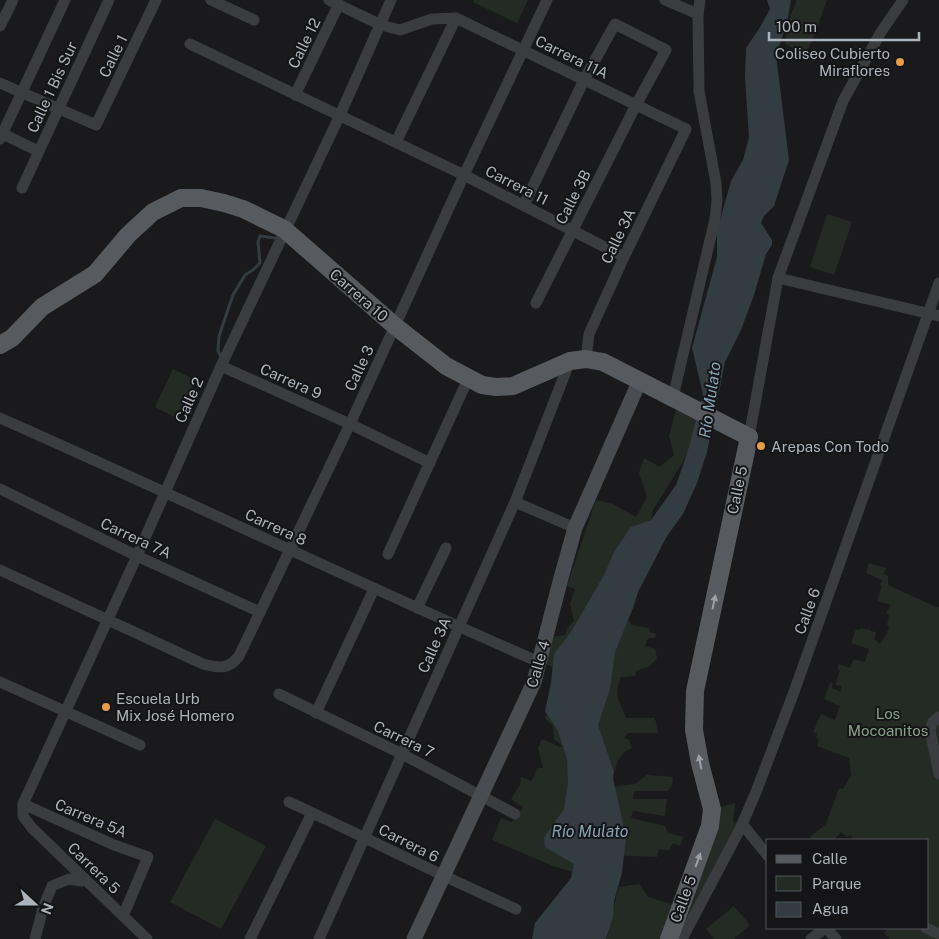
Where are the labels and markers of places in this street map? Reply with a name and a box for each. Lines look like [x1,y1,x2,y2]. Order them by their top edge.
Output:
place label: Coliseo Cubierto Miraflores [775,45,890,79]
marker: Coliseo Cubierto Miraflores [894,56,906,68]
place label: Arepas Con Todo [771,438,889,455]
marker: Arepas Con Todo [755,440,767,452]
place label: Escuela Urb Mix José Homero [116,690,235,724]
marker: Escuela Urb Mix José Homero [100,701,112,713]

